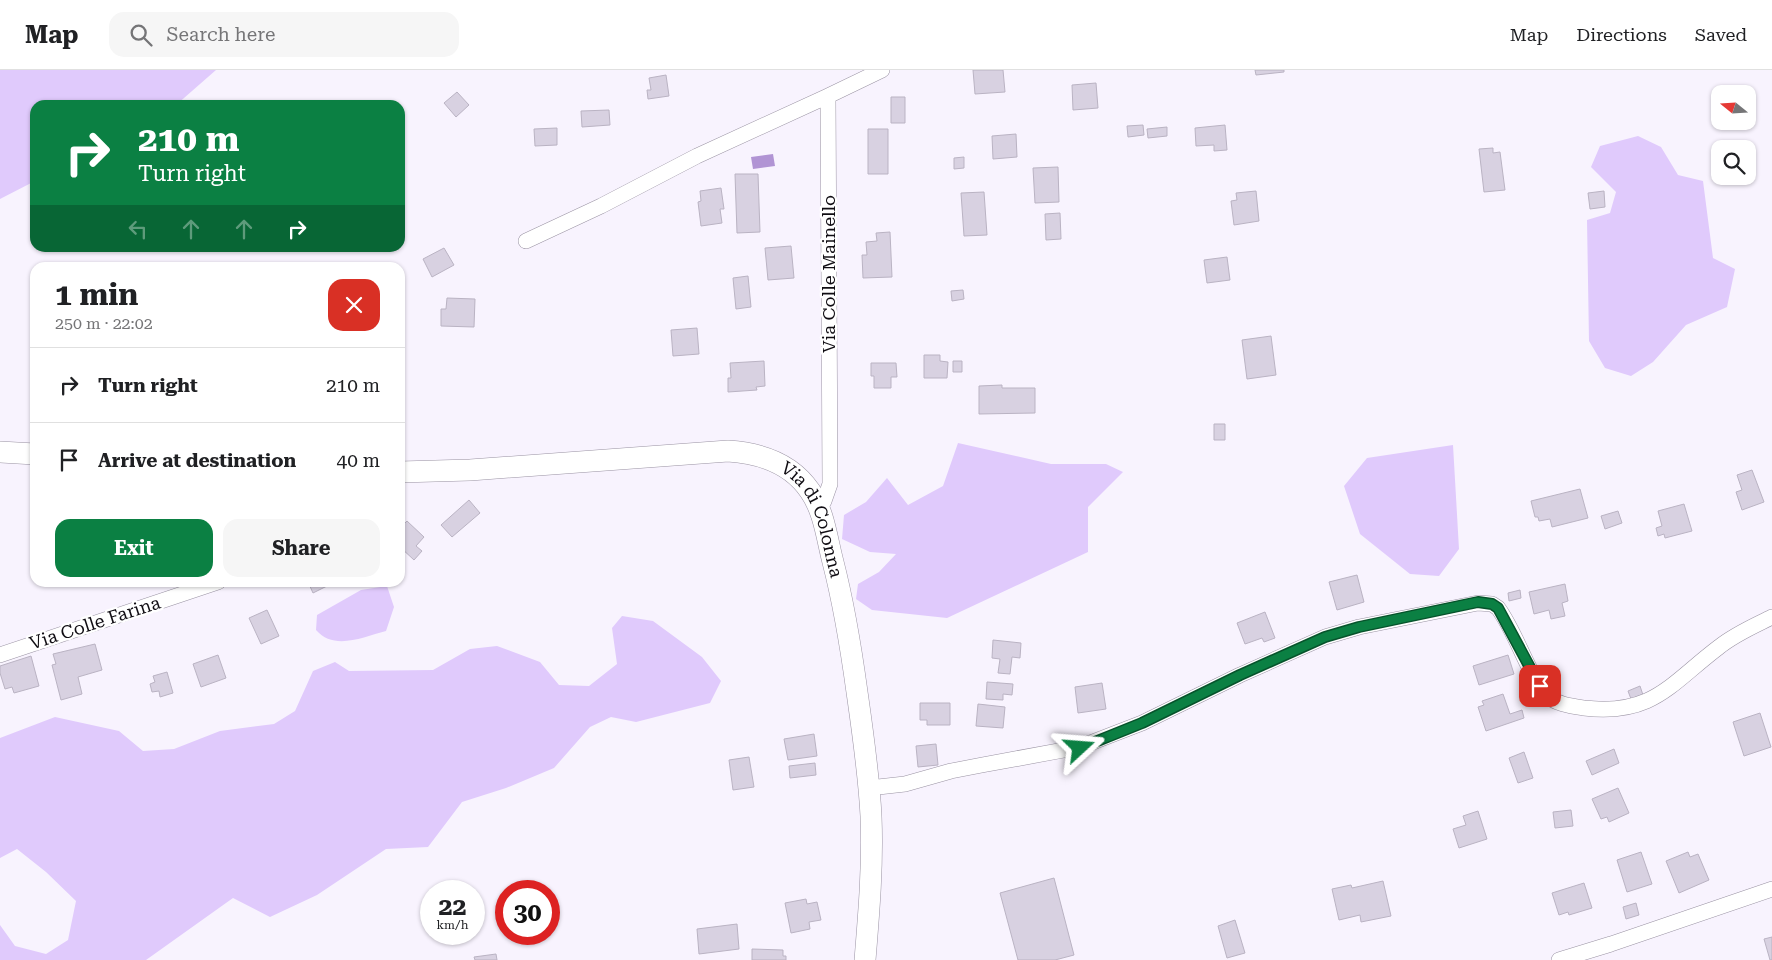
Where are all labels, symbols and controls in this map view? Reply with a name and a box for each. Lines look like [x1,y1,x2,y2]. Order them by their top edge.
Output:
search box [109,12,459,57]
text: Map [25,21,79,49]
icon: search [127,21,155,49]
text: Search here [167,23,275,46]
text: Map [1510,24,1548,45]
text: Directions [1576,24,1667,45]
text: Saved [1695,24,1747,45]
north arrow [1711,85,1756,130]
map controls [1711,85,1756,185]
text: 210 m [138,119,239,160]
icon: right [55,120,120,185]
button: search [1711,140,1756,185]
text: Turn right [138,161,246,186]
street label: Via Colle Mainello [818,195,839,353]
icon: left [124,215,152,243]
icon: ahead [177,215,205,243]
icon: ahead [230,215,258,243]
icon: right [283,215,311,243]
text: 1 min [55,277,138,312]
button: close [328,279,380,331]
text: 250 m · 22:02 [55,314,153,333]
icon: right [55,371,83,399]
text: Turn right [98,374,198,397]
text: 210 m [326,374,380,397]
icon: arrive [55,446,83,474]
text: Arrive at destination [98,449,296,472]
text: 40 m [337,449,380,472]
street label: Via di Colonna [777,457,848,580]
button: Exit [55,519,213,577]
button: Share [223,519,380,577]
street label: Via Colle Farina [27,591,163,654]
pin [1519,665,1561,707]
icon: arrive [1526,672,1554,700]
position arrow [1053,721,1105,773]
speed limit sign: 30 [495,880,560,945]
text: 22 [438,892,467,921]
text: km/h [436,918,469,932]

